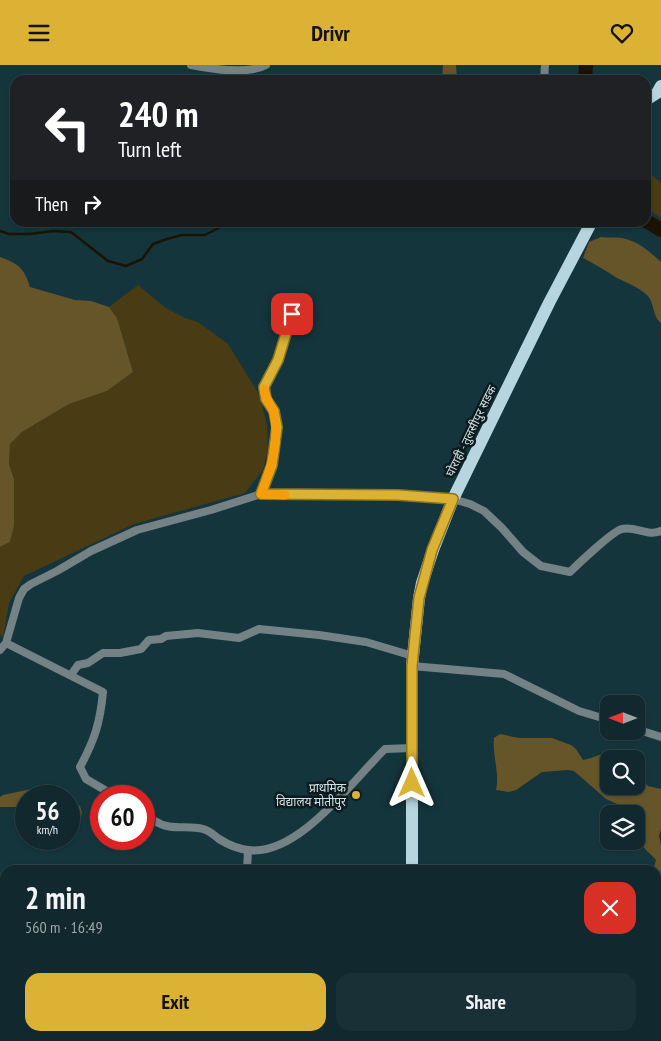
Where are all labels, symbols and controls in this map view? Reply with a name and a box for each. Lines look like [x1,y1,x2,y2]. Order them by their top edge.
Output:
icon: menu [25,19,53,47]
text: Drivr [311,19,350,47]
icon: heart [608,19,636,47]
text: 240 m [118,91,199,137]
icon: left [35,95,100,160]
text: Turn left [118,135,182,163]
icon: right [78,190,106,218]
text: Then [35,192,68,216]
pin [271,293,313,335]
icon: arrive [278,300,306,328]
street label: घोराही - तुलसीपुर सडक [442,382,500,479]
north arrow [600,695,645,740]
map controls [600,695,645,850]
button: search [600,750,645,795]
position arrow [385,756,437,808]
place label: प्राथमिक विद्यालय मोतीपुर [276,780,347,810]
speed limit sign: 60 [90,785,155,850]
marker: प्राथमिक विद्यालय मोतीपुर [350,789,362,801]
text: 56 [36,795,59,827]
button: layers [600,805,645,850]
text: km/h [37,822,58,837]
text: 2 min [25,878,86,917]
button: close [584,882,636,934]
text: 560 m · 16:49 [25,917,103,937]
button: Exit [25,973,326,1031]
button: Share [336,973,636,1031]

